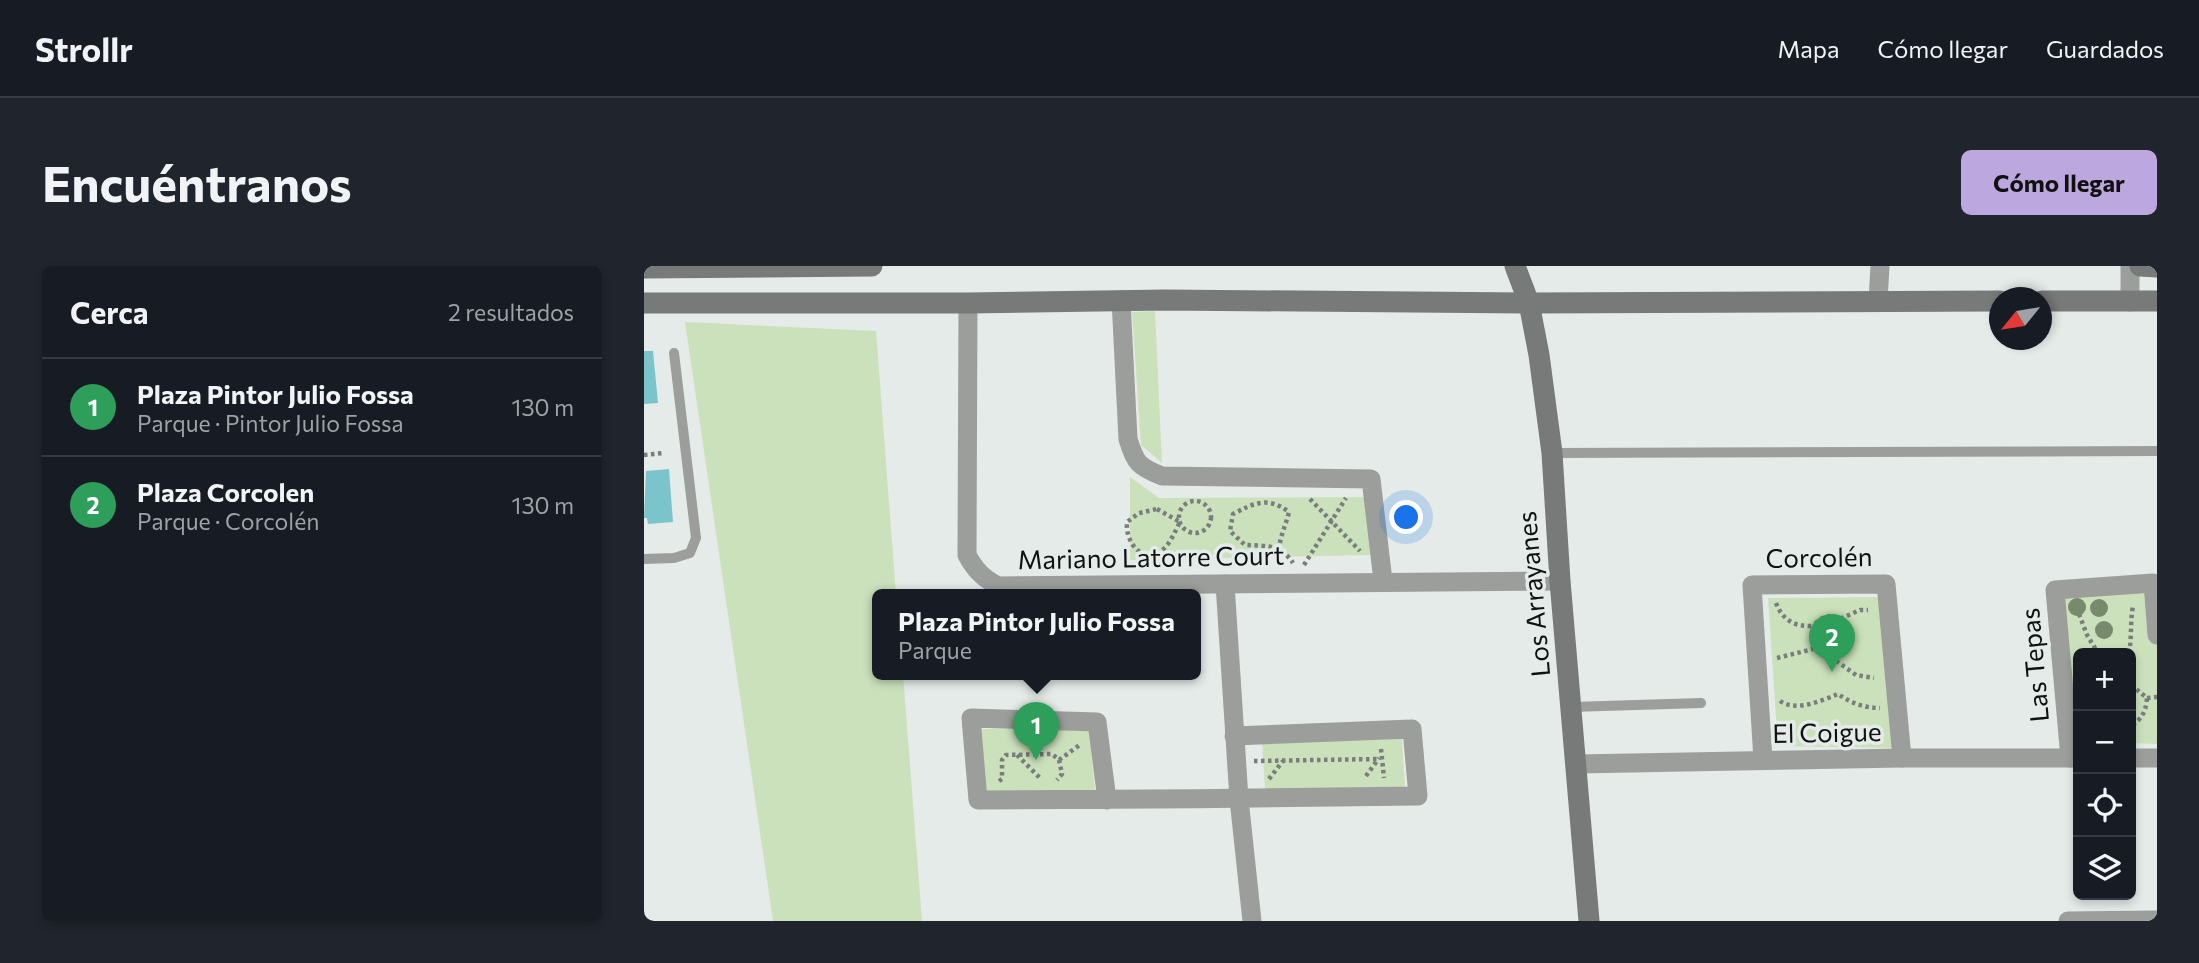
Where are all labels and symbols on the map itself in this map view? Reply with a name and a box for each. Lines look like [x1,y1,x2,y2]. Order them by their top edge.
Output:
north arrow [1989,287,2052,350]
your location [1389,500,1423,534]
street label: Los Arrayanes [1510,510,1555,678]
street label: Mariano Latorre Court [1017,539,1285,574]
street label: Corcolén [1765,540,1873,573]
street label: Las Tepas [2013,607,2054,724]
pin: 2 [1809,614,1855,672]
pin: 1 [1013,702,1059,760]
street label: El Coigue [1772,715,1882,748]

